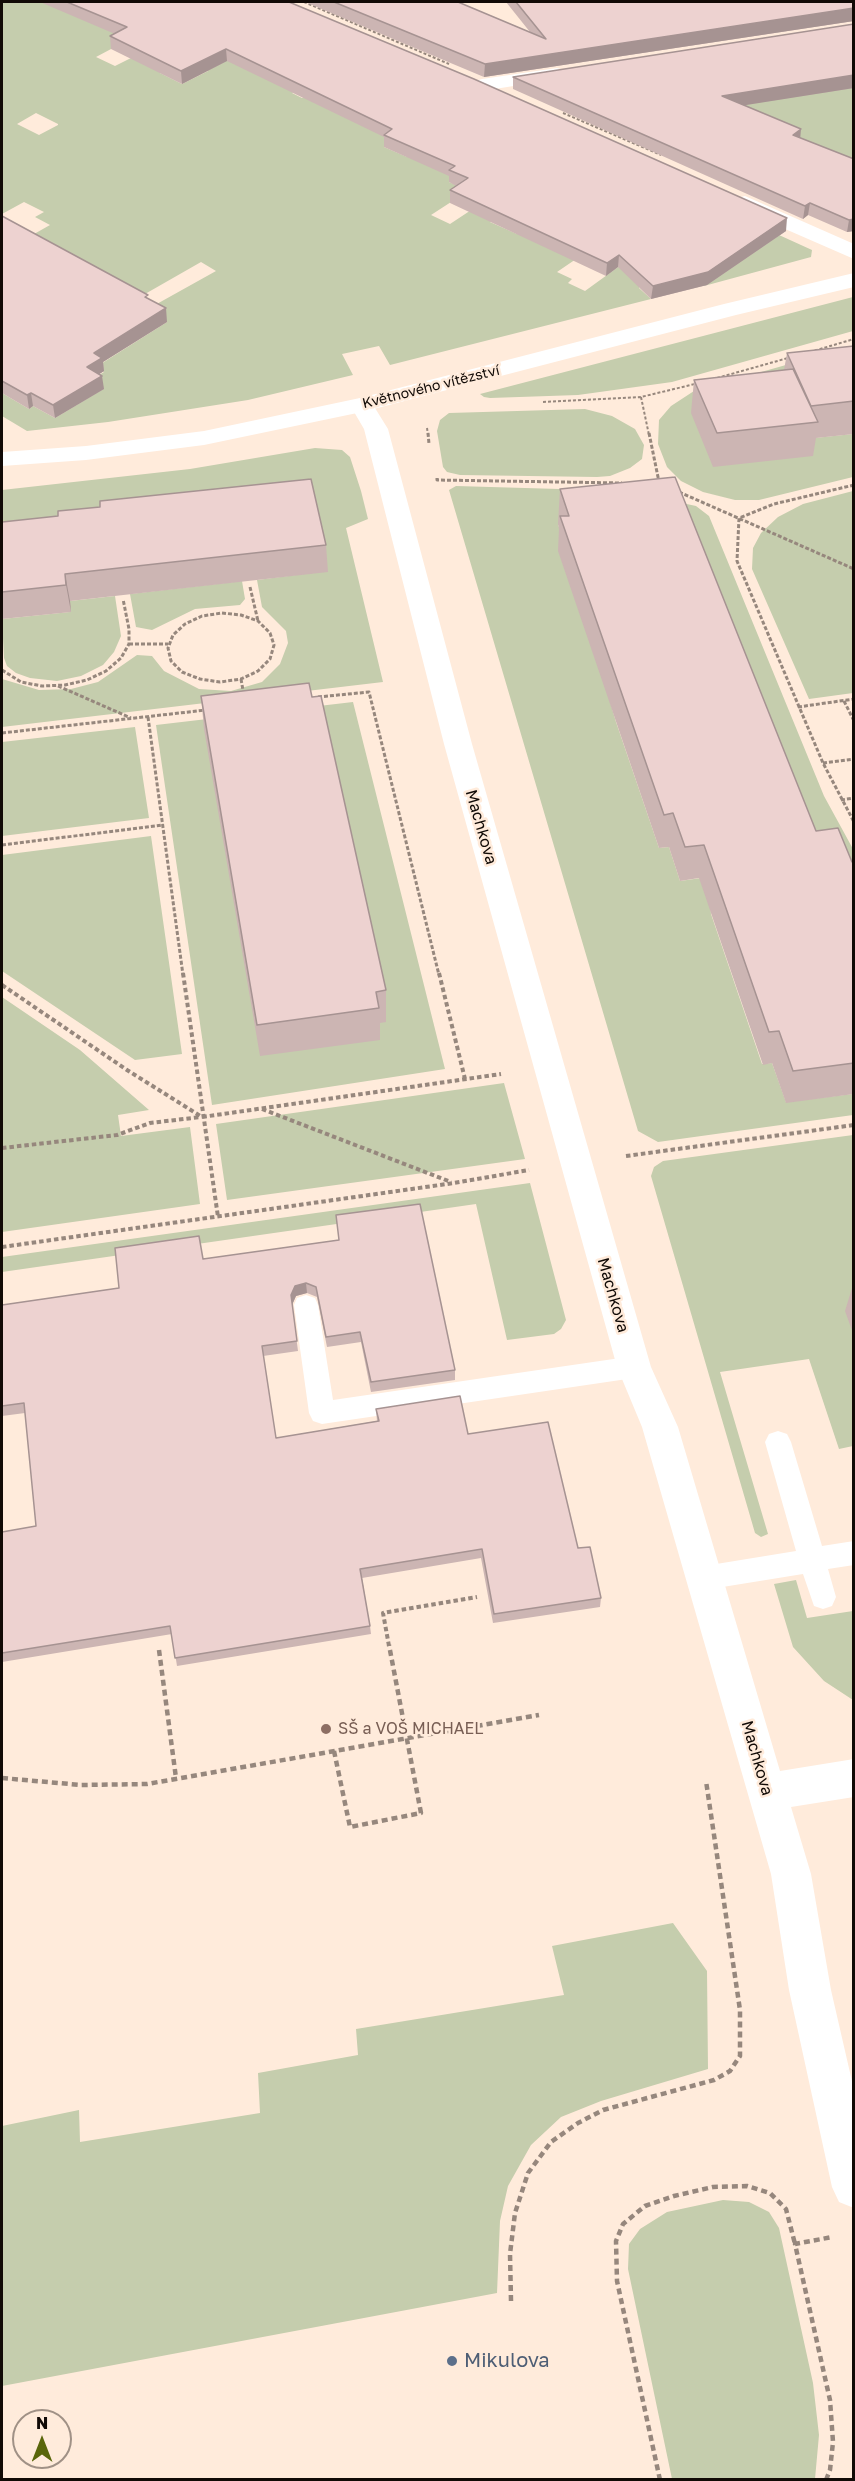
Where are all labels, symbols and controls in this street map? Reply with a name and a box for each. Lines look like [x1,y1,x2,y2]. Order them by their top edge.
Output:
street label: Květnového vítězství [361,362,501,412]
street label: Machkova [461,787,501,867]
street label: Machkova [593,1255,633,1335]
street label: Machkova [737,1718,777,1798]
place label: SŠ a VOŠ MICHAEL [338,1719,483,1739]
marker: SŠ a VOŠ MICHAEL [319,1722,333,1736]
place label: Mikulova [464,2349,550,2373]
marker: Mikulova [445,2354,459,2368]
north arrow [12,2409,72,2469]
text: N [36,2413,48,2433]

